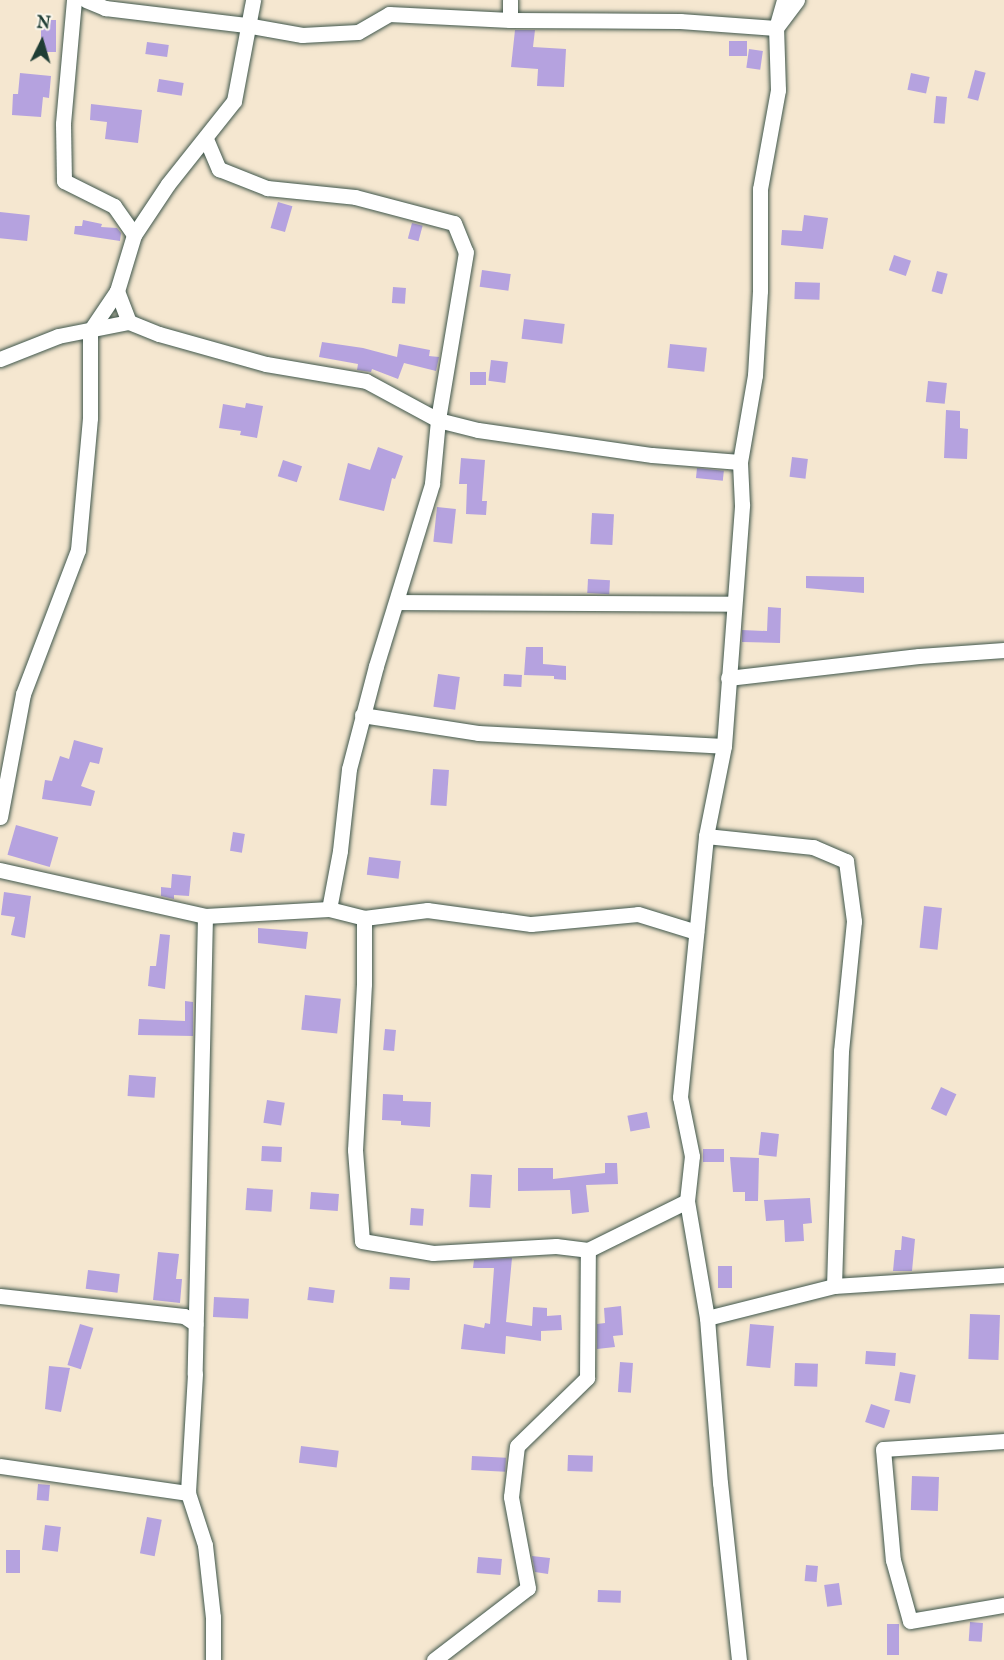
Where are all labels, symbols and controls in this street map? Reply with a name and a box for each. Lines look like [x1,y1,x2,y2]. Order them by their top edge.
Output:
north arrow [12,12,72,72]
text: N [36,14,51,35]

